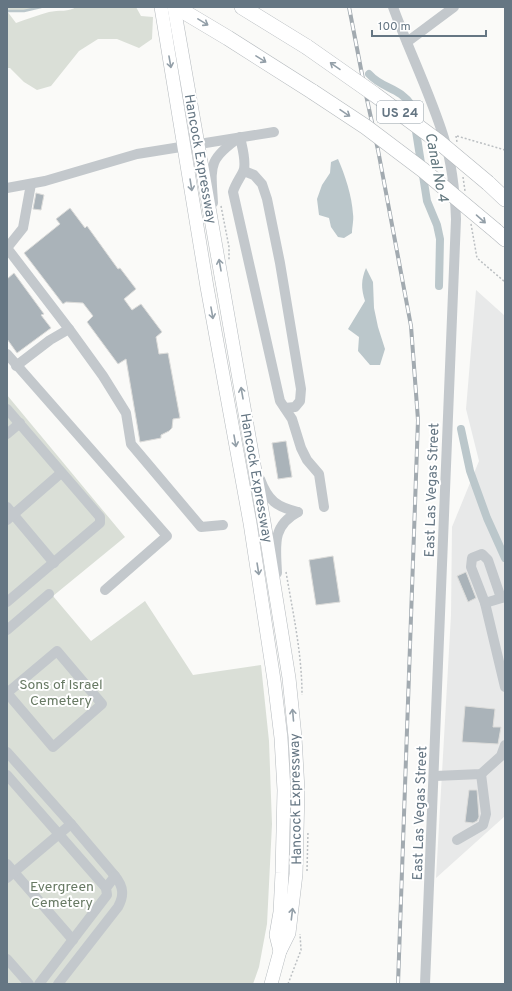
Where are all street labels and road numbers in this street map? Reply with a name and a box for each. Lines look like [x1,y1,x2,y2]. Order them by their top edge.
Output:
street label: Hancock Expressway [180,93,219,226]
road number: US 24 [377,101,423,123]
street label: Hancock Expressway [236,412,275,545]
street label: East Las Vegas Street [422,423,443,558]
street label: Hancock Expressway [287,733,306,865]
street label: East Las Vegas Street [410,746,431,881]

